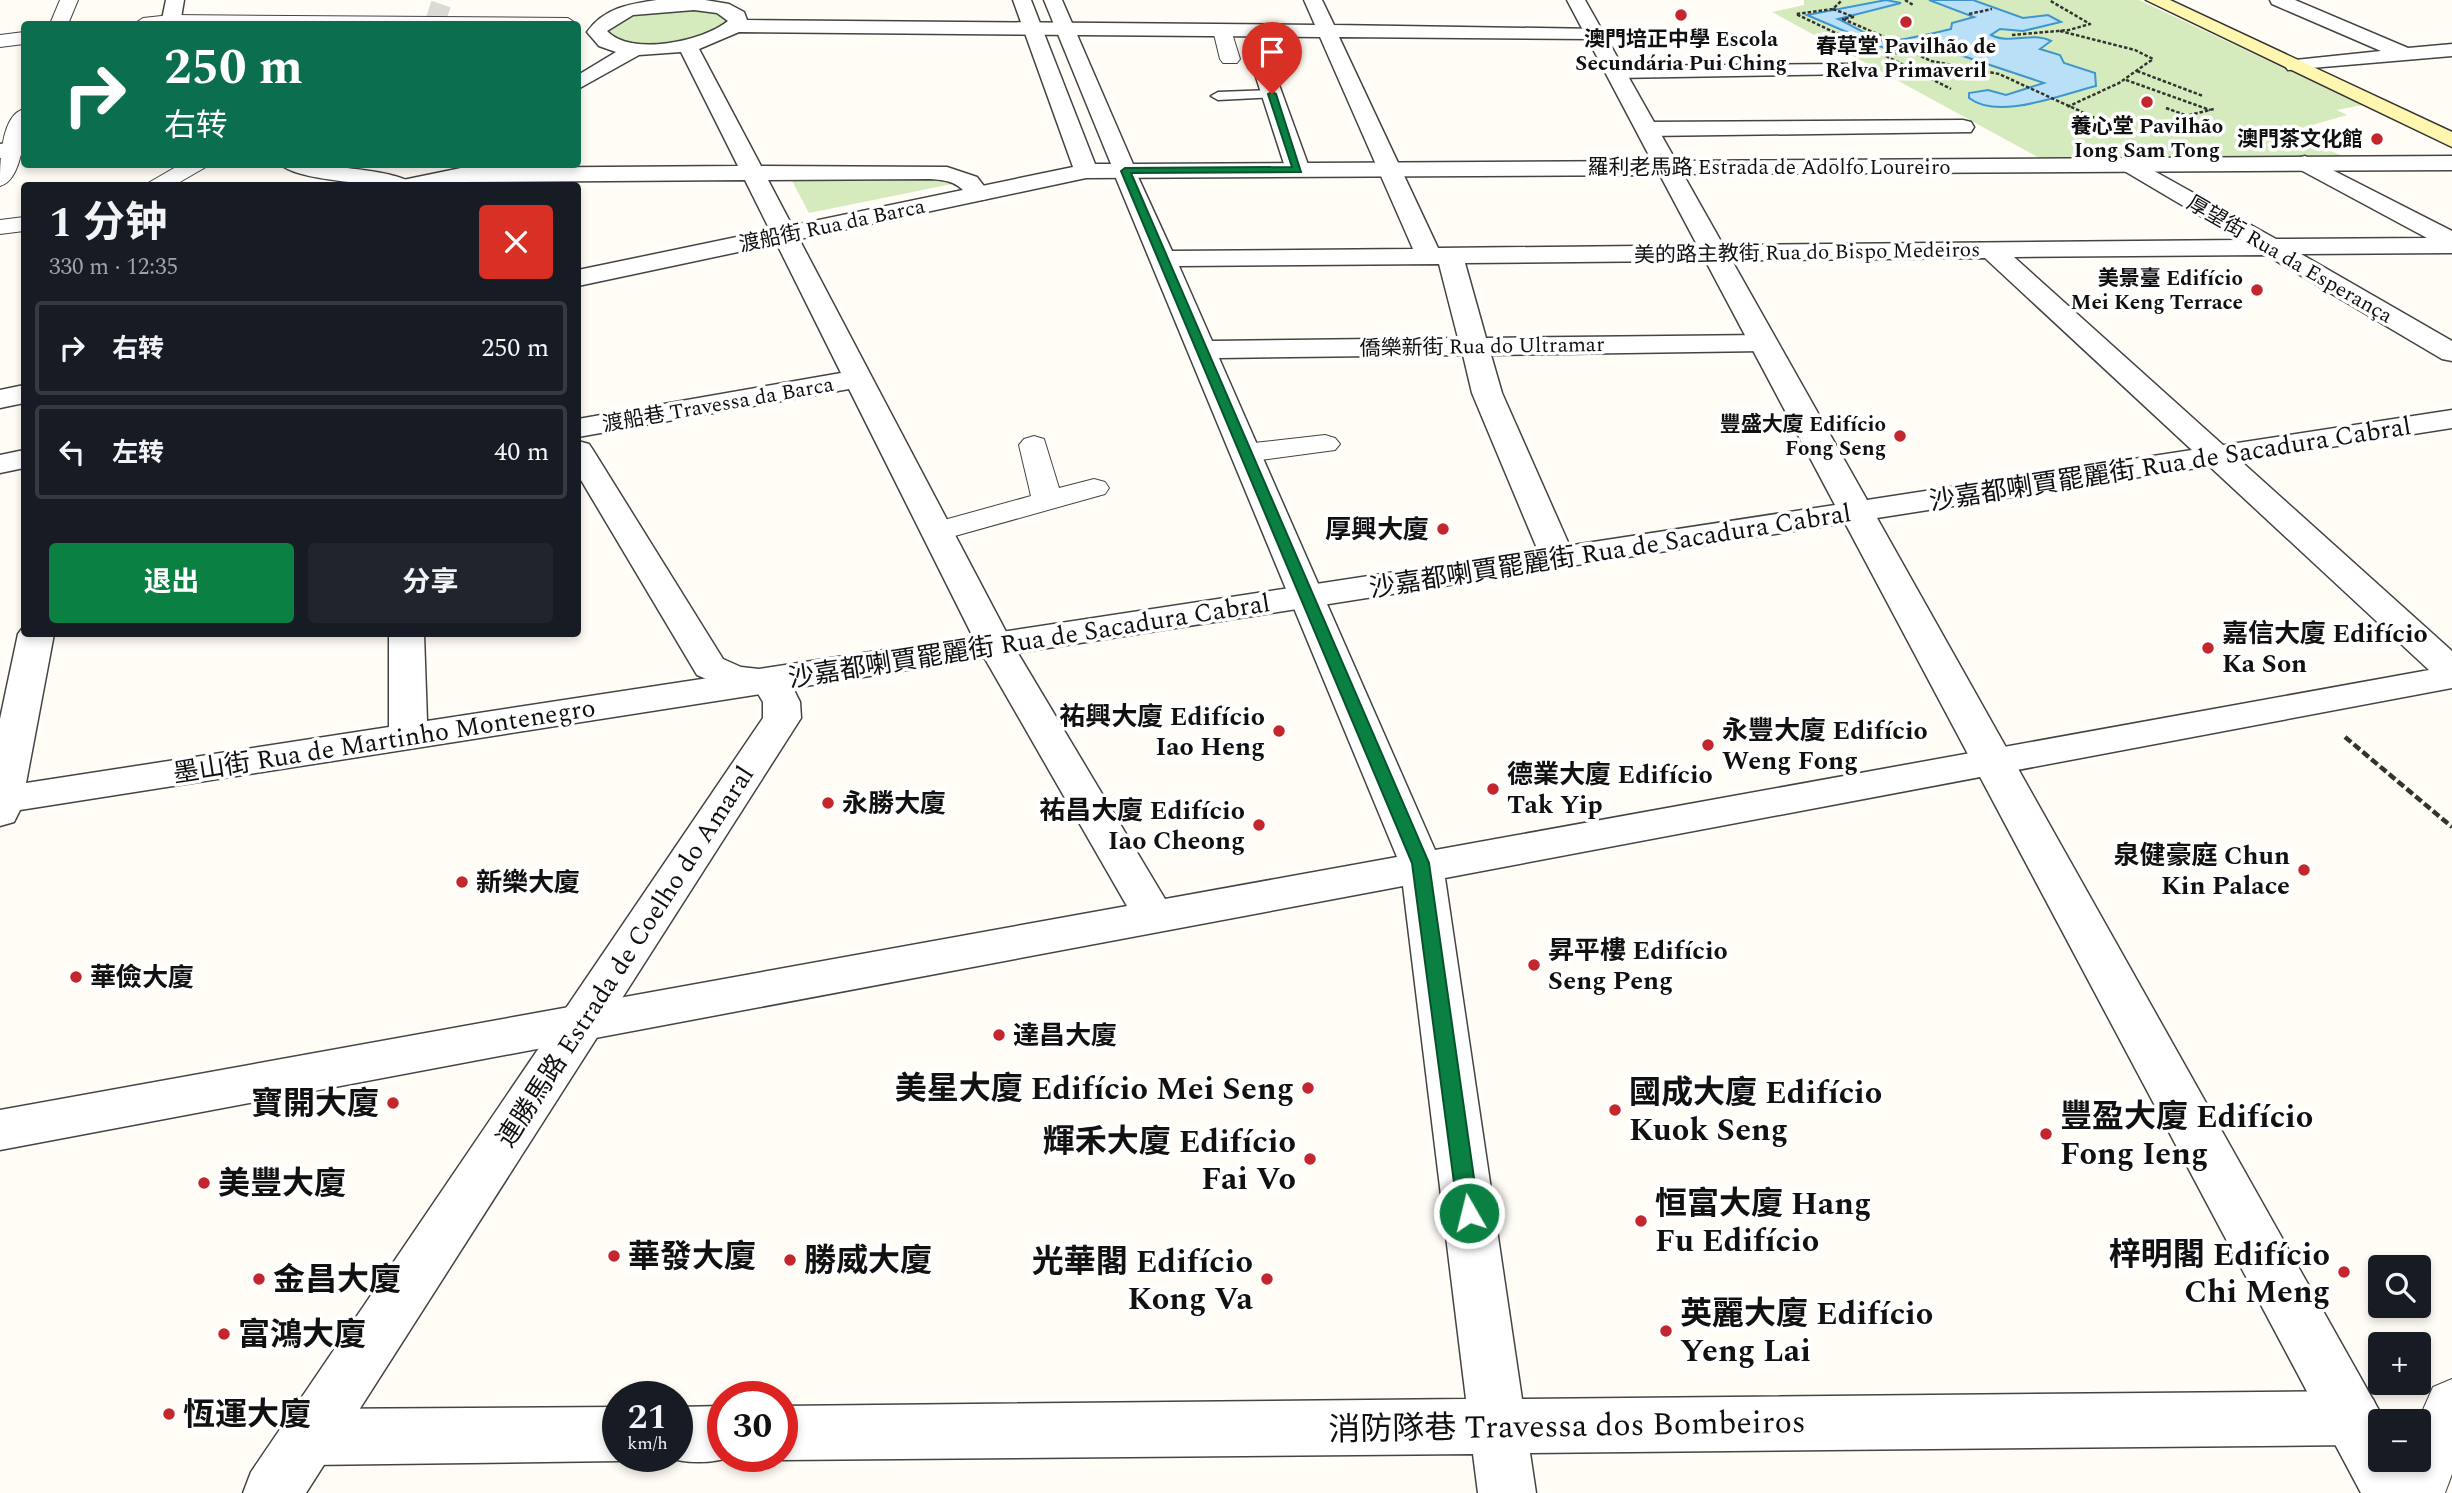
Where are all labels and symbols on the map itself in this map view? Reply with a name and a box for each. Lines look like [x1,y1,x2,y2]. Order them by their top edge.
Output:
marker: 澳門培正中學 Escola Secundária Pui Ching [1673,7,1689,23]
marker: 春草堂 Pavilhão de Relva Primaveril [1898,14,1914,30]
pin [1242,22,1302,94]
place label: 澳門培正中學 Escola Secundária Pui Ching [1575,24,1787,80]
place label: 春草堂 Pavilhão de Relva Primaveril [1816,31,1996,87]
marker: 養心堂 Pavilhão Iong Sam Tong [2139,94,2155,110]
place label: 養心堂 Pavilhão Iong Sam Tong [2071,111,2223,167]
place label: 澳門茶文化館 [2237,124,2363,156]
marker: 澳門茶文化館 [2369,131,2385,147]
street label: 羅利老馬路 Estrada de Adolfo Loureiro [1587,152,1951,184]
street label: 厚望街 Rua da Esperança [2181,188,2399,332]
street label: 渡船街 Rua da Barca [736,190,929,261]
street label: 美的路主教街 Rua do Bispo Medeiros [1634,234,1980,272]
place label: 美景臺 Edifício Mei Keng Terrace [2070,263,2243,319]
marker: 美景臺 Edifício Mei Keng Terrace [2249,282,2265,298]
street label: 僑樂新街 Rua do Ultramar [1359,329,1605,365]
street label: 渡船巷 Travessa da Barca [600,369,837,441]
street label: 沙嘉都喇賈罷麗街 Rua de Sacadura Cabral [1926,406,2414,522]
place label: 豐盛大廈 Edifício Fong Seng [1720,409,1886,465]
marker: 豐盛大廈 Edifício Fong Seng [1892,428,1908,444]
street label: 沙嘉都喇賈罷麗街 Rua de Sacadura Cabral [1366,493,1854,609]
place label: 厚興大廈 [1325,510,1429,550]
marker: 厚興大廈 [1435,521,1451,537]
street label: 沙嘉都喇賈罷麗街 Rua de Sacadura Cabral [785,583,1273,699]
place label: 嘉信大廈 Edifício Ka Son [2222,614,2428,684]
marker: 嘉信大廈 Edifício Ka Son [2200,640,2216,656]
street label: 墨山街 Rua de Martinho Montenegro [170,688,598,794]
place label: 祐興大廈 Edifício Iao Heng [1059,697,1265,767]
place label: 永豐大廈 Edifício Weng Fong [1722,711,1928,781]
marker: 祐興大廈 Edifício Iao Heng [1271,723,1287,739]
marker: 永豐大廈 Edifício Weng Fong [1700,737,1716,753]
place label: 德業大廈 Edifício Tak Yip [1507,755,1713,825]
street label: 連勝馬路 Estrada de Coelho do Amaral [487,758,765,1155]
marker: 德業大廈 Edifício Tak Yip [1485,781,1501,797]
place label: 永勝大廈 [842,784,946,824]
place label: 祐昌大廈 Edifício Iao Cheong [1039,791,1245,861]
marker: 永勝大廈 [820,795,836,811]
marker: 祐昌大廈 Edifício Iao Cheong [1251,817,1267,833]
place label: 泉健豪庭 Chun Kin Palace [2114,836,2290,906]
marker: 泉健豪庭 Chun Kin Palace [2296,862,2312,878]
place label: 新樂大廈 [476,863,580,903]
marker: 新樂大廈 [454,874,470,890]
place label: 昇平樓 Edifício Seng Peng [1548,931,1728,1001]
marker: 昇平樓 Edifício Seng Peng [1526,957,1542,973]
place label: 華儉大廈 [90,958,194,998]
marker: 華儉大廈 [68,969,84,985]
place label: 達昌大廈 [1013,1016,1117,1056]
marker: 達昌大廈 [991,1027,1007,1043]
place label: 美星大廈 Edifício Mei Seng [895,1065,1294,1114]
place label: 國成大廈 Edifício Kuok Seng [1629,1069,1882,1155]
place label: 寶開大廈 [251,1080,379,1129]
marker: 美星大廈 Edifício Mei Seng [1300,1080,1316,1096]
place label: 豐盈大廈 Edifício Fong Ieng [2060,1093,2313,1179]
marker: 寶開大廈 [385,1095,401,1111]
marker: 國成大廈 Edifício Kuok Seng [1607,1102,1623,1118]
place label: 輝禾大廈 Edifício Fai Vo [1043,1118,1296,1204]
marker: 豐盈大廈 Edifício Fong Ieng [2038,1126,2054,1142]
marker: 輝禾大廈 Edifício Fai Vo [1302,1151,1318,1167]
place label: 美豐大廈 [218,1160,346,1209]
marker: 美豐大廈 [196,1175,212,1191]
position arrow [1432,1176,1506,1250]
place label: 恒富大廈 Hang Fu Edifício [1655,1180,1871,1266]
marker: 恒富大廈 Hang Fu Edifício [1633,1213,1649,1229]
place label: 梓明閣 Edifício Chi Meng [2109,1231,2330,1317]
place label: 華發大廈 [628,1233,756,1282]
place label: 勝威大廈 [804,1237,932,1286]
place label: 光華閣 Edifício Kong Va [1032,1238,1254,1324]
marker: 華發大廈 [606,1248,622,1264]
marker: 勝威大廈 [782,1252,798,1268]
place label: 金昌大廈 [273,1256,401,1305]
marker: 梓明閣 Edifício Chi Meng [2336,1264,2352,1280]
marker: 金昌大廈 [251,1271,267,1287]
marker: 光華閣 Edifício Kong Va [1259,1271,1275,1287]
place label: 英麗大廈 Edifício Yeng Lai [1680,1290,1933,1376]
place label: 富鴻大廈 [238,1311,366,1360]
marker: 英麗大廈 Edifício Yeng Lai [1658,1323,1674,1339]
marker: 富鴻大廈 [216,1326,232,1342]
speed limit sign: 30 [707,1381,798,1472]
place label: 恆運大廈 [183,1391,311,1440]
street label: 消防隊巷 Travessa dos Bombeiros [1328,1398,1806,1455]
marker: 恆運大廈 [161,1406,177,1422]

